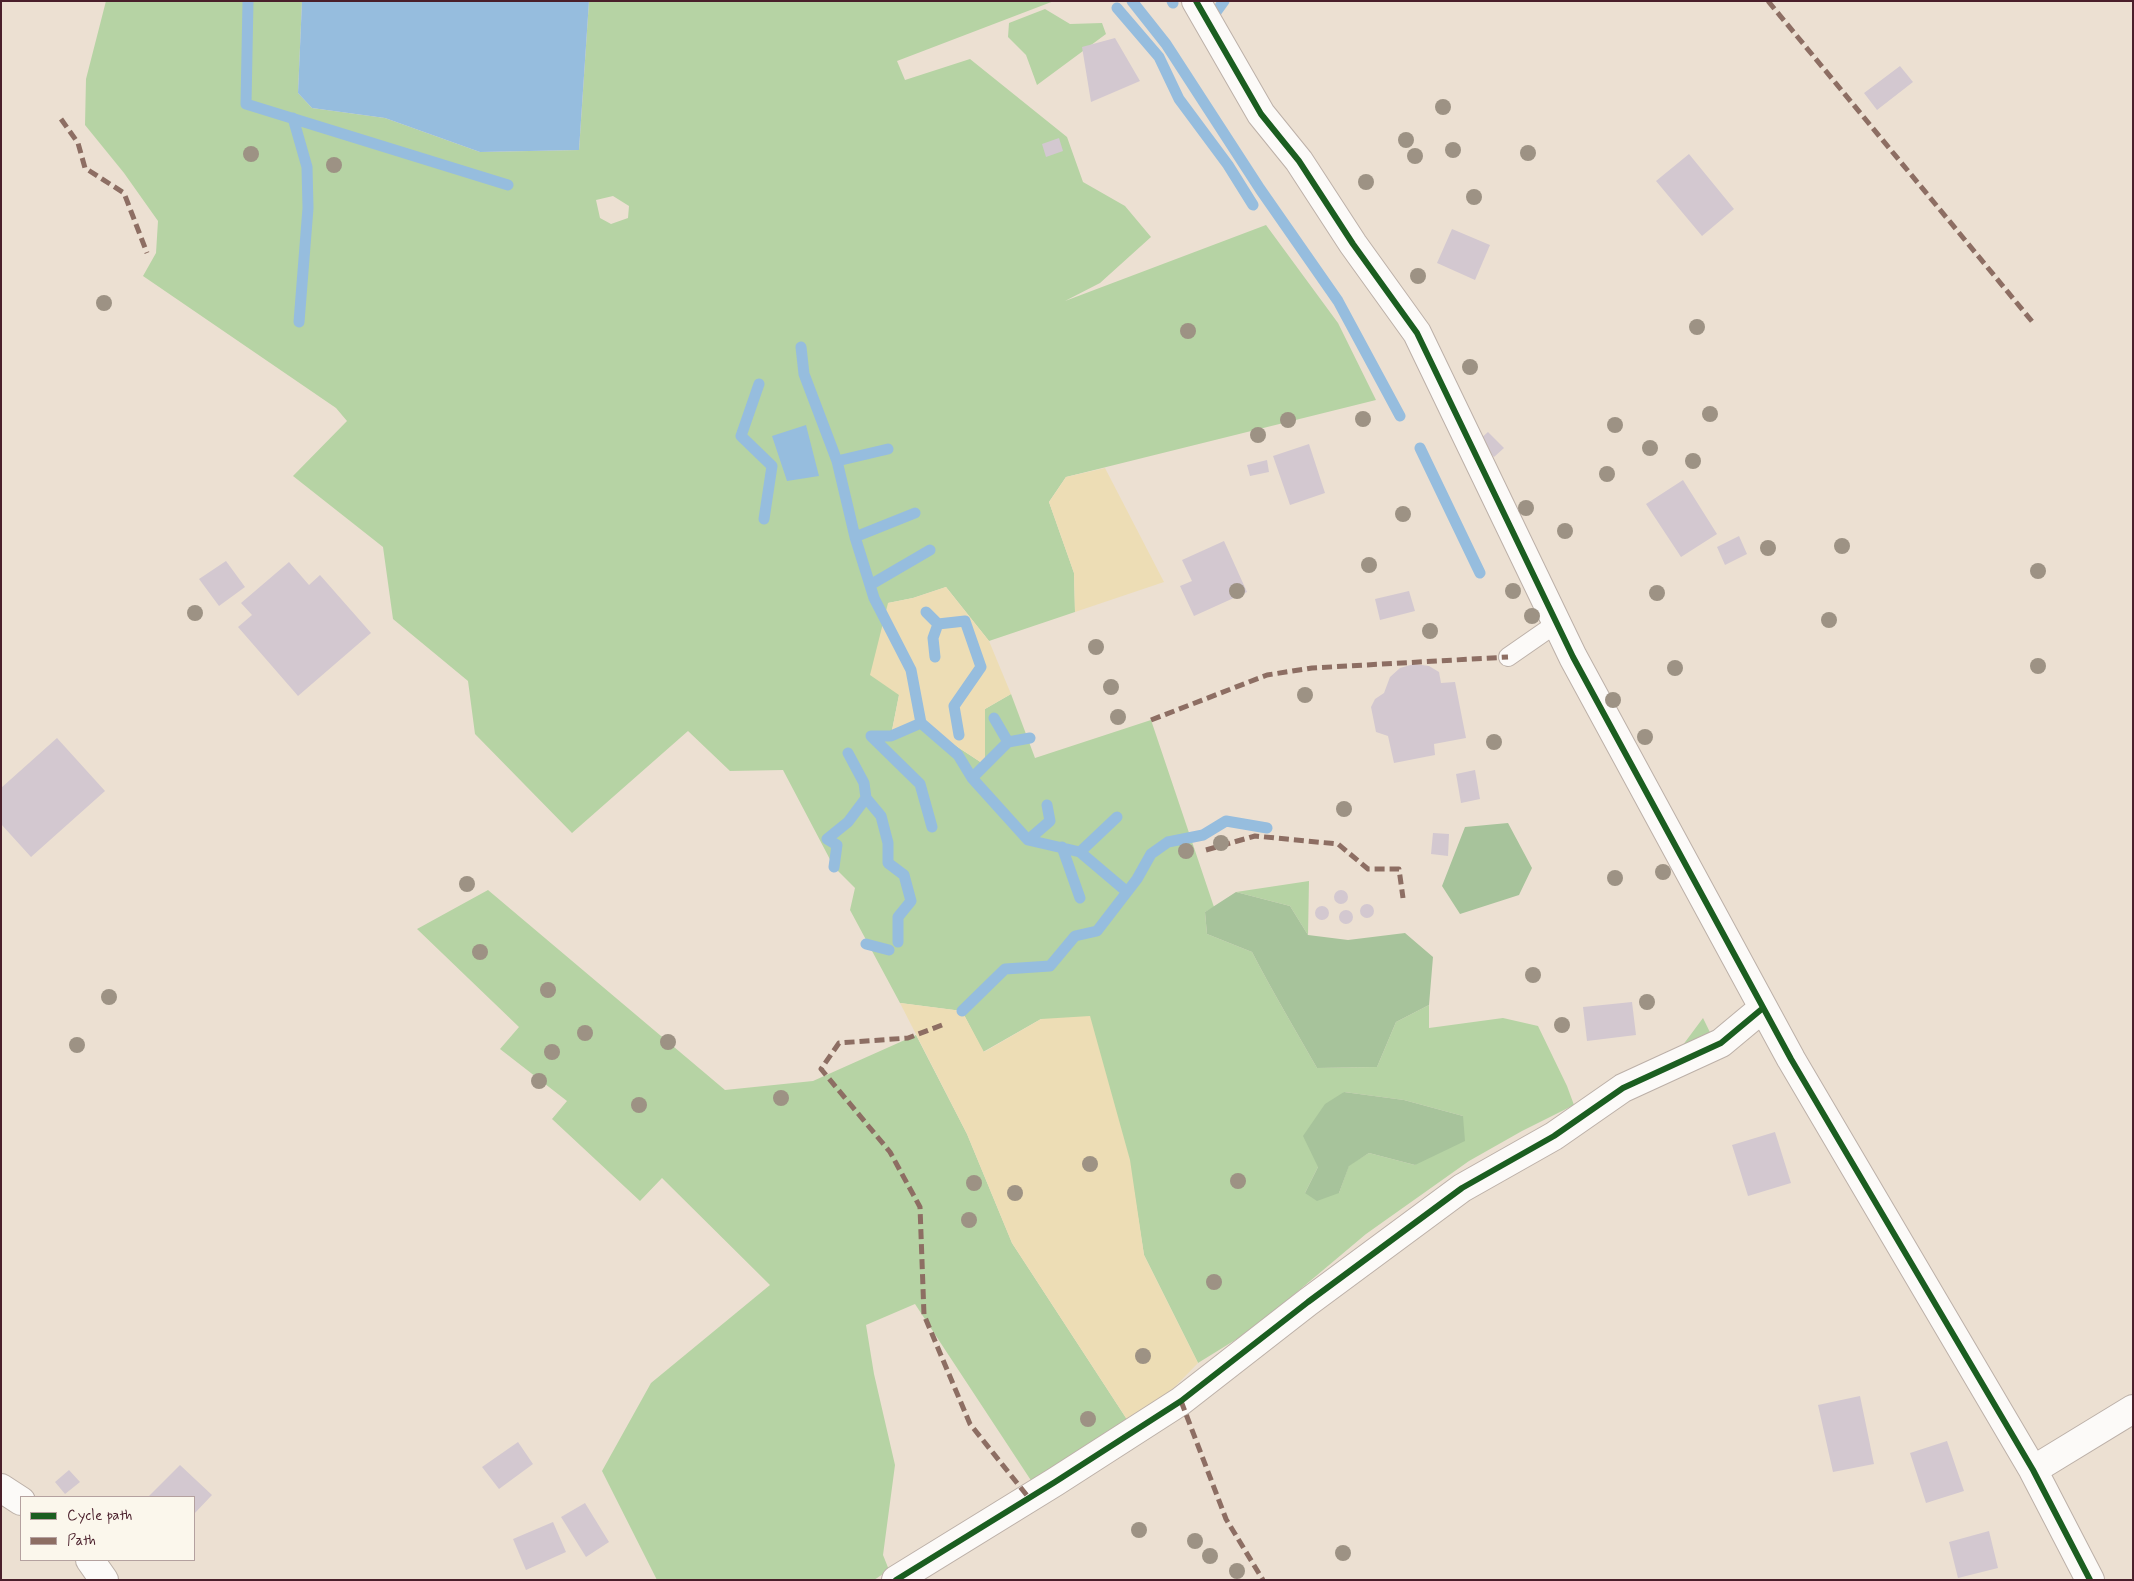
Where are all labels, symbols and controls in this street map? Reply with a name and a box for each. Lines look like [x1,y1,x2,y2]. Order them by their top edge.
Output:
legend [20,1496,195,1561]
text: Cycle path [67,1506,132,1526]
text: Path [67,1531,96,1551]

